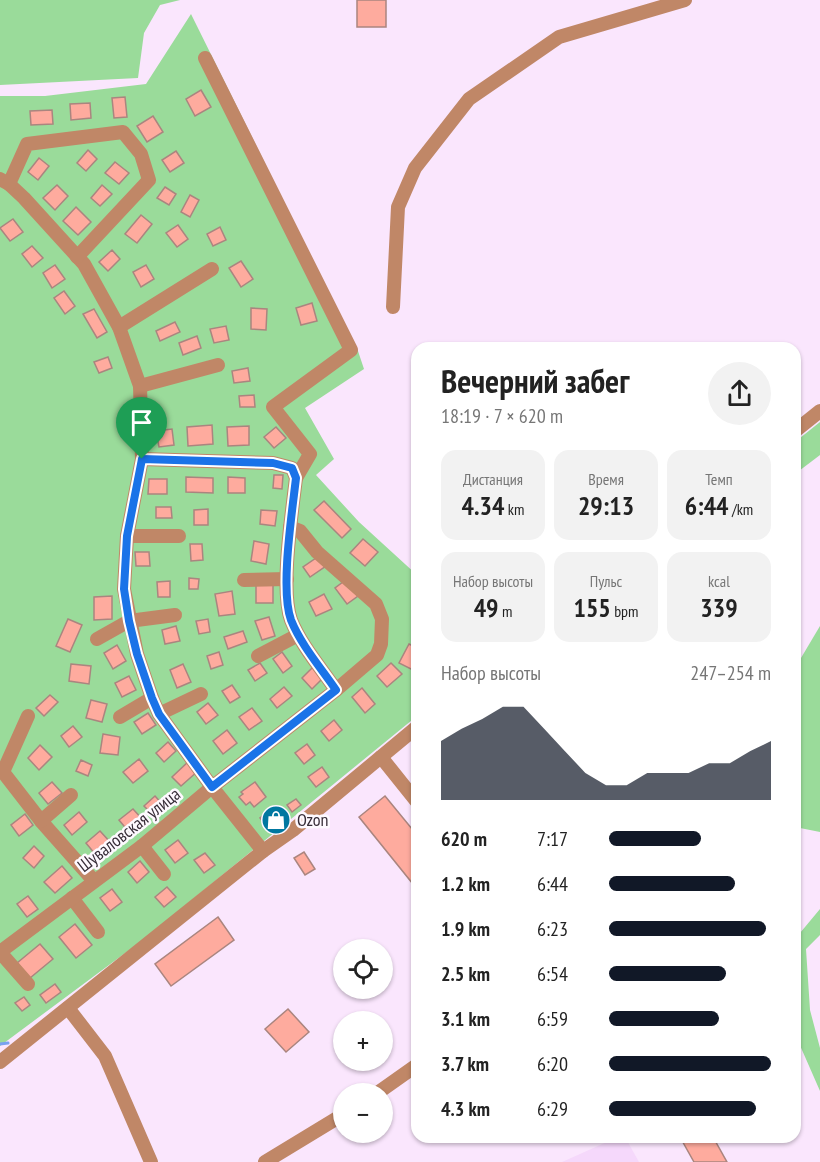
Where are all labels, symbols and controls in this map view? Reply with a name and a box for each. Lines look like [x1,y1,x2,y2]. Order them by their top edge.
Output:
text: Вечерний забег [441,359,629,402]
button: share [708,362,771,425]
pin [116,397,167,459]
text: 18:19 · 7 × 620 m [441,403,563,429]
icon: arrive [125,406,158,439]
text: Дистанция [463,469,523,489]
text: Время [588,469,624,489]
text: Темп [705,469,733,489]
text: 4.34 [462,489,504,522]
text: 29:13 [578,489,634,522]
text: 6:44 [685,489,729,522]
text: km [504,499,524,519]
text: /km [729,499,753,519]
text: Набор высоты [453,571,533,591]
text: Пульс [590,571,622,591]
text: kcal [708,571,730,591]
text: 49 [474,591,499,624]
text: 155 [573,591,611,624]
text: 339 [700,591,738,624]
text: m [499,601,512,621]
text: bpm [611,601,639,621]
text: Набор высоты [441,660,541,686]
text: 247–254 m [690,660,771,686]
street label: Шуваловская улица [73,782,185,877]
shop icon: Ozon [260,804,292,836]
place label: Ozon [297,808,329,831]
text: 620 m [441,826,487,852]
text: 7:17 [537,826,568,852]
text: 1.2 km [441,871,490,897]
text: 6:44 [537,871,568,897]
text: 1.9 km [441,916,490,942]
text: 6:23 [537,916,568,942]
map controls [333,939,393,1143]
button: locate [333,939,393,999]
text: 2.5 km [441,961,490,987]
text: 6:54 [537,961,568,987]
text: 3.1 km [441,1006,490,1032]
text: 6:59 [537,1006,568,1032]
button: + [333,1011,393,1071]
text: 3.7 km [441,1051,489,1077]
text: 6:20 [537,1051,568,1077]
button: − [333,1083,393,1143]
text: 4.3 km [441,1096,490,1122]
text: 6:29 [537,1096,568,1122]

